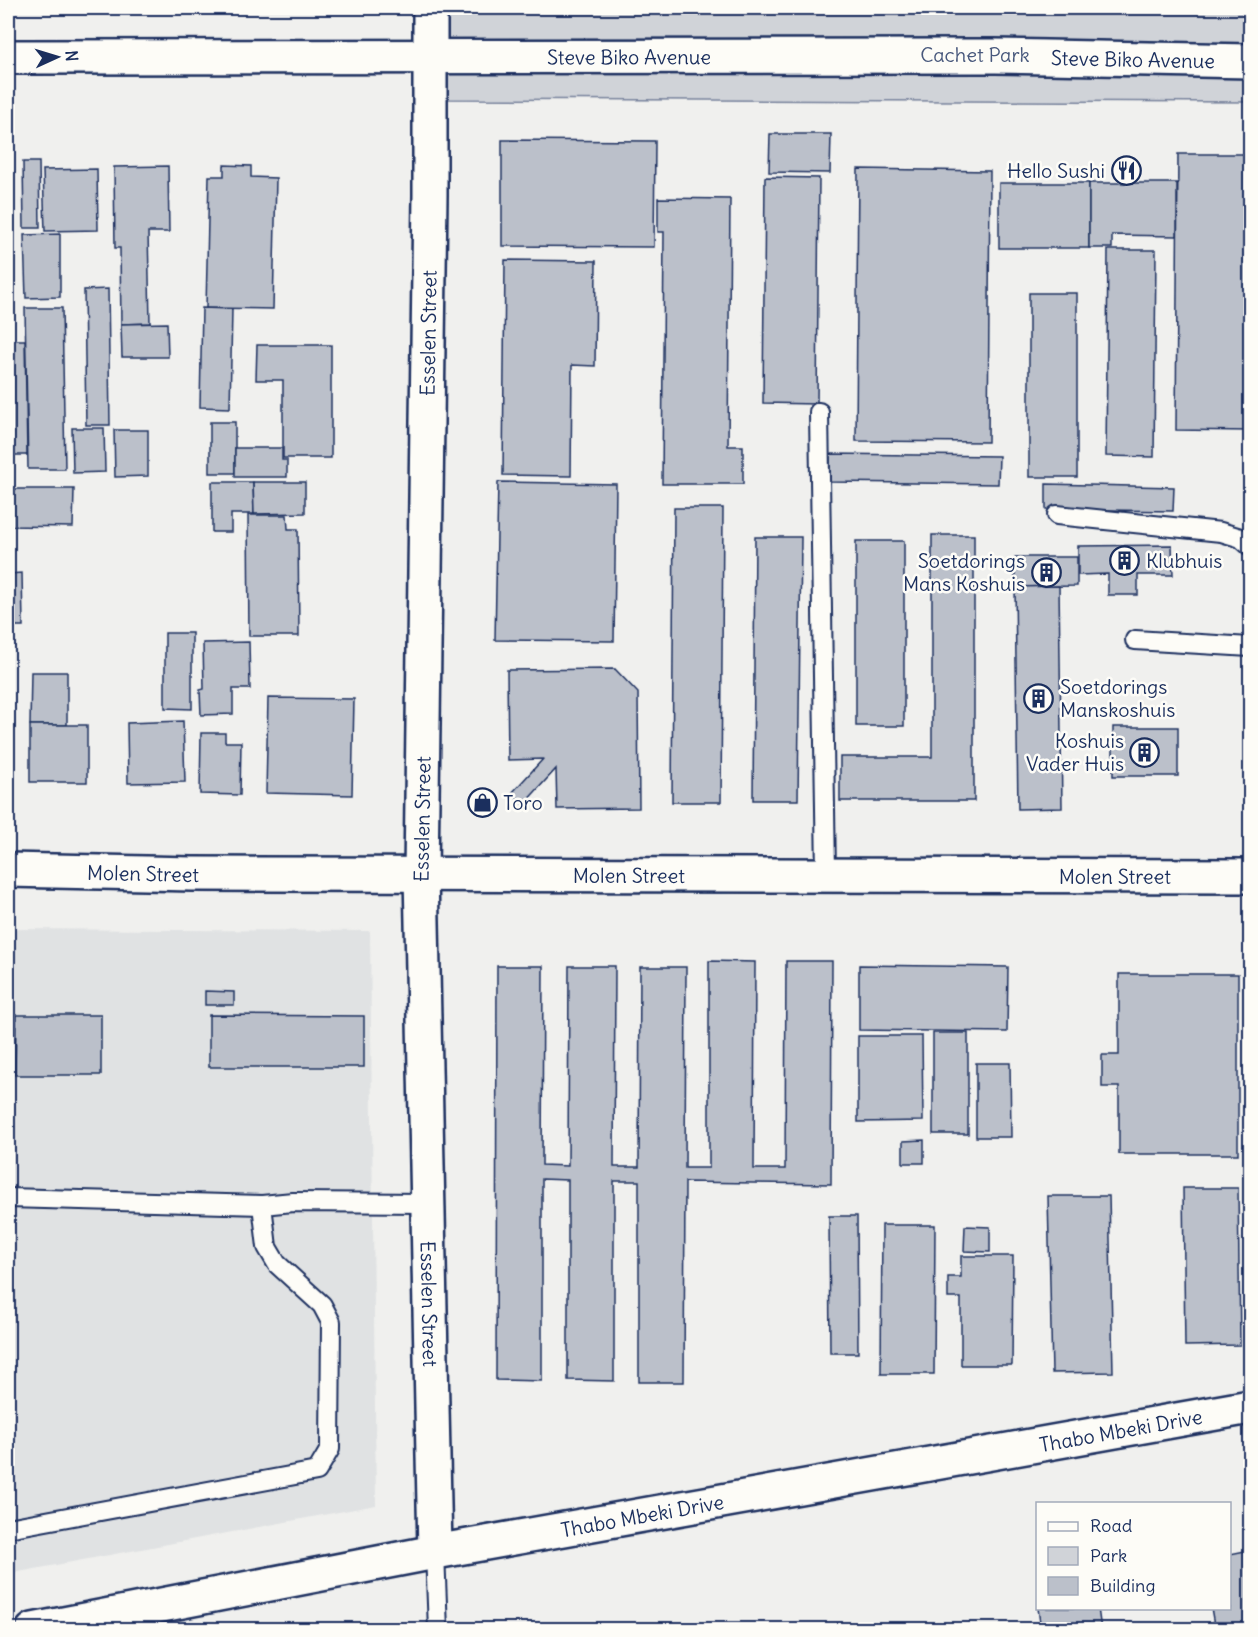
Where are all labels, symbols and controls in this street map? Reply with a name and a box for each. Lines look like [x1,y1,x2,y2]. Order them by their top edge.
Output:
north arrow [27,27,87,87]
park label: Cachet Park [920,42,1030,67]
street label: Steve Biko Avenue [547,44,711,69]
street label: Steve Biko Avenue [1051,45,1215,73]
text: N [62,50,82,62]
restaurant icon: Hello Sushi [1110,154,1142,186]
place label: Hello Sushi [1007,158,1105,183]
street label: Esselen Street [414,270,442,396]
building icon: Klubhuis [1109,544,1141,576]
place label: Soetdorings Mans Koshuis [903,548,1025,596]
place label: Klubhuis [1146,548,1222,573]
building icon: Soetdorings Mans Koshuis [1030,556,1062,588]
place label: Soetdorings Manskoshuis [1060,674,1175,722]
building icon: Soetdorings Manskoshuis [1023,682,1055,714]
place label: Koshuis Vader Huis [1026,728,1124,776]
building icon: Koshuis Vader Huis [1129,736,1161,768]
street label: Esselen Street [408,756,436,882]
shop icon: Toro [466,786,498,818]
place label: Toro [503,790,543,815]
street label: Molen Street [87,859,199,887]
street label: Molen Street [573,862,685,887]
street label: Molen Street [1059,863,1171,888]
street label: Esselen Street [416,1241,444,1367]
street label: Thabo Mbeki Drive [1037,1403,1204,1457]
street label: Thabo Mbeki Drive [559,1488,726,1542]
legend [1036,1502,1231,1610]
text: Road [1090,1514,1133,1537]
text: Park [1090,1544,1127,1567]
text: Building [1090,1574,1155,1597]

